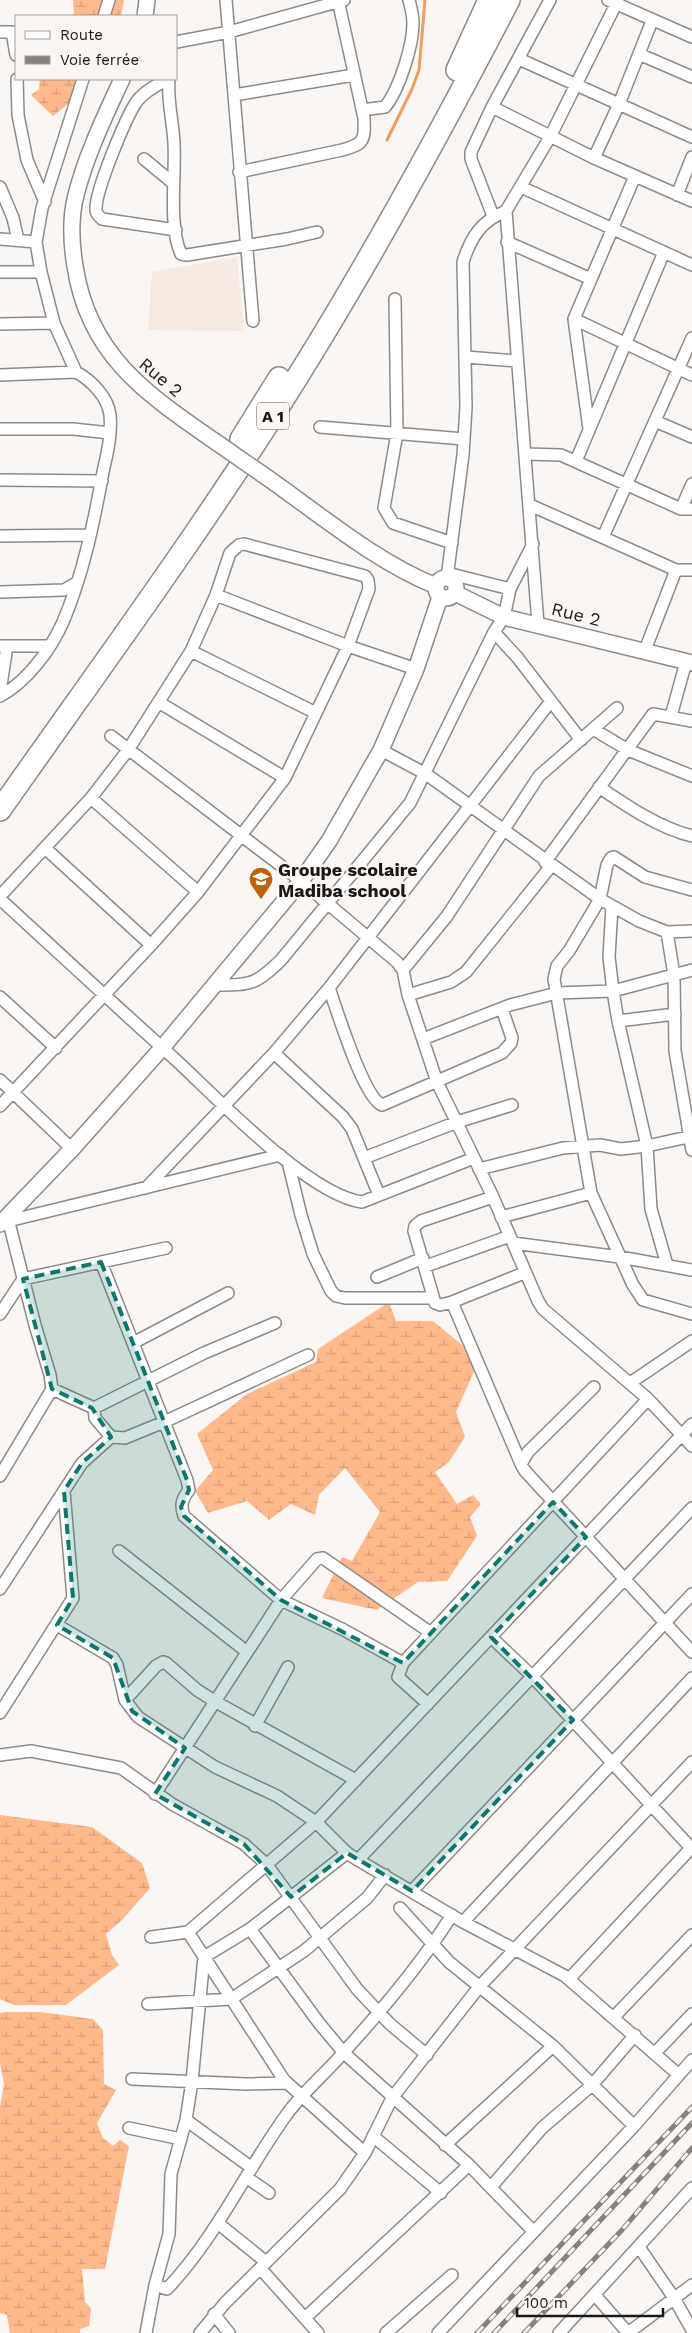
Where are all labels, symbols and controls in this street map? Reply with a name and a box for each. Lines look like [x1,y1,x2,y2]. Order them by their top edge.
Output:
legend [15,15,178,80]
text: Route [60,26,103,44]
text: Voie ferrée [60,51,139,69]
street label: Rue 2 [135,353,187,401]
road number: A 1 [257,402,289,430]
street label: Rue 2 [549,598,603,630]
place label: Groupe scolaire Madiba school [278,859,418,901]
school or university icon: Groupe scolaire Madiba school [248,866,274,900]
scale bar [517,2286,663,2318]
text: 100 m [524,2294,568,2312]

